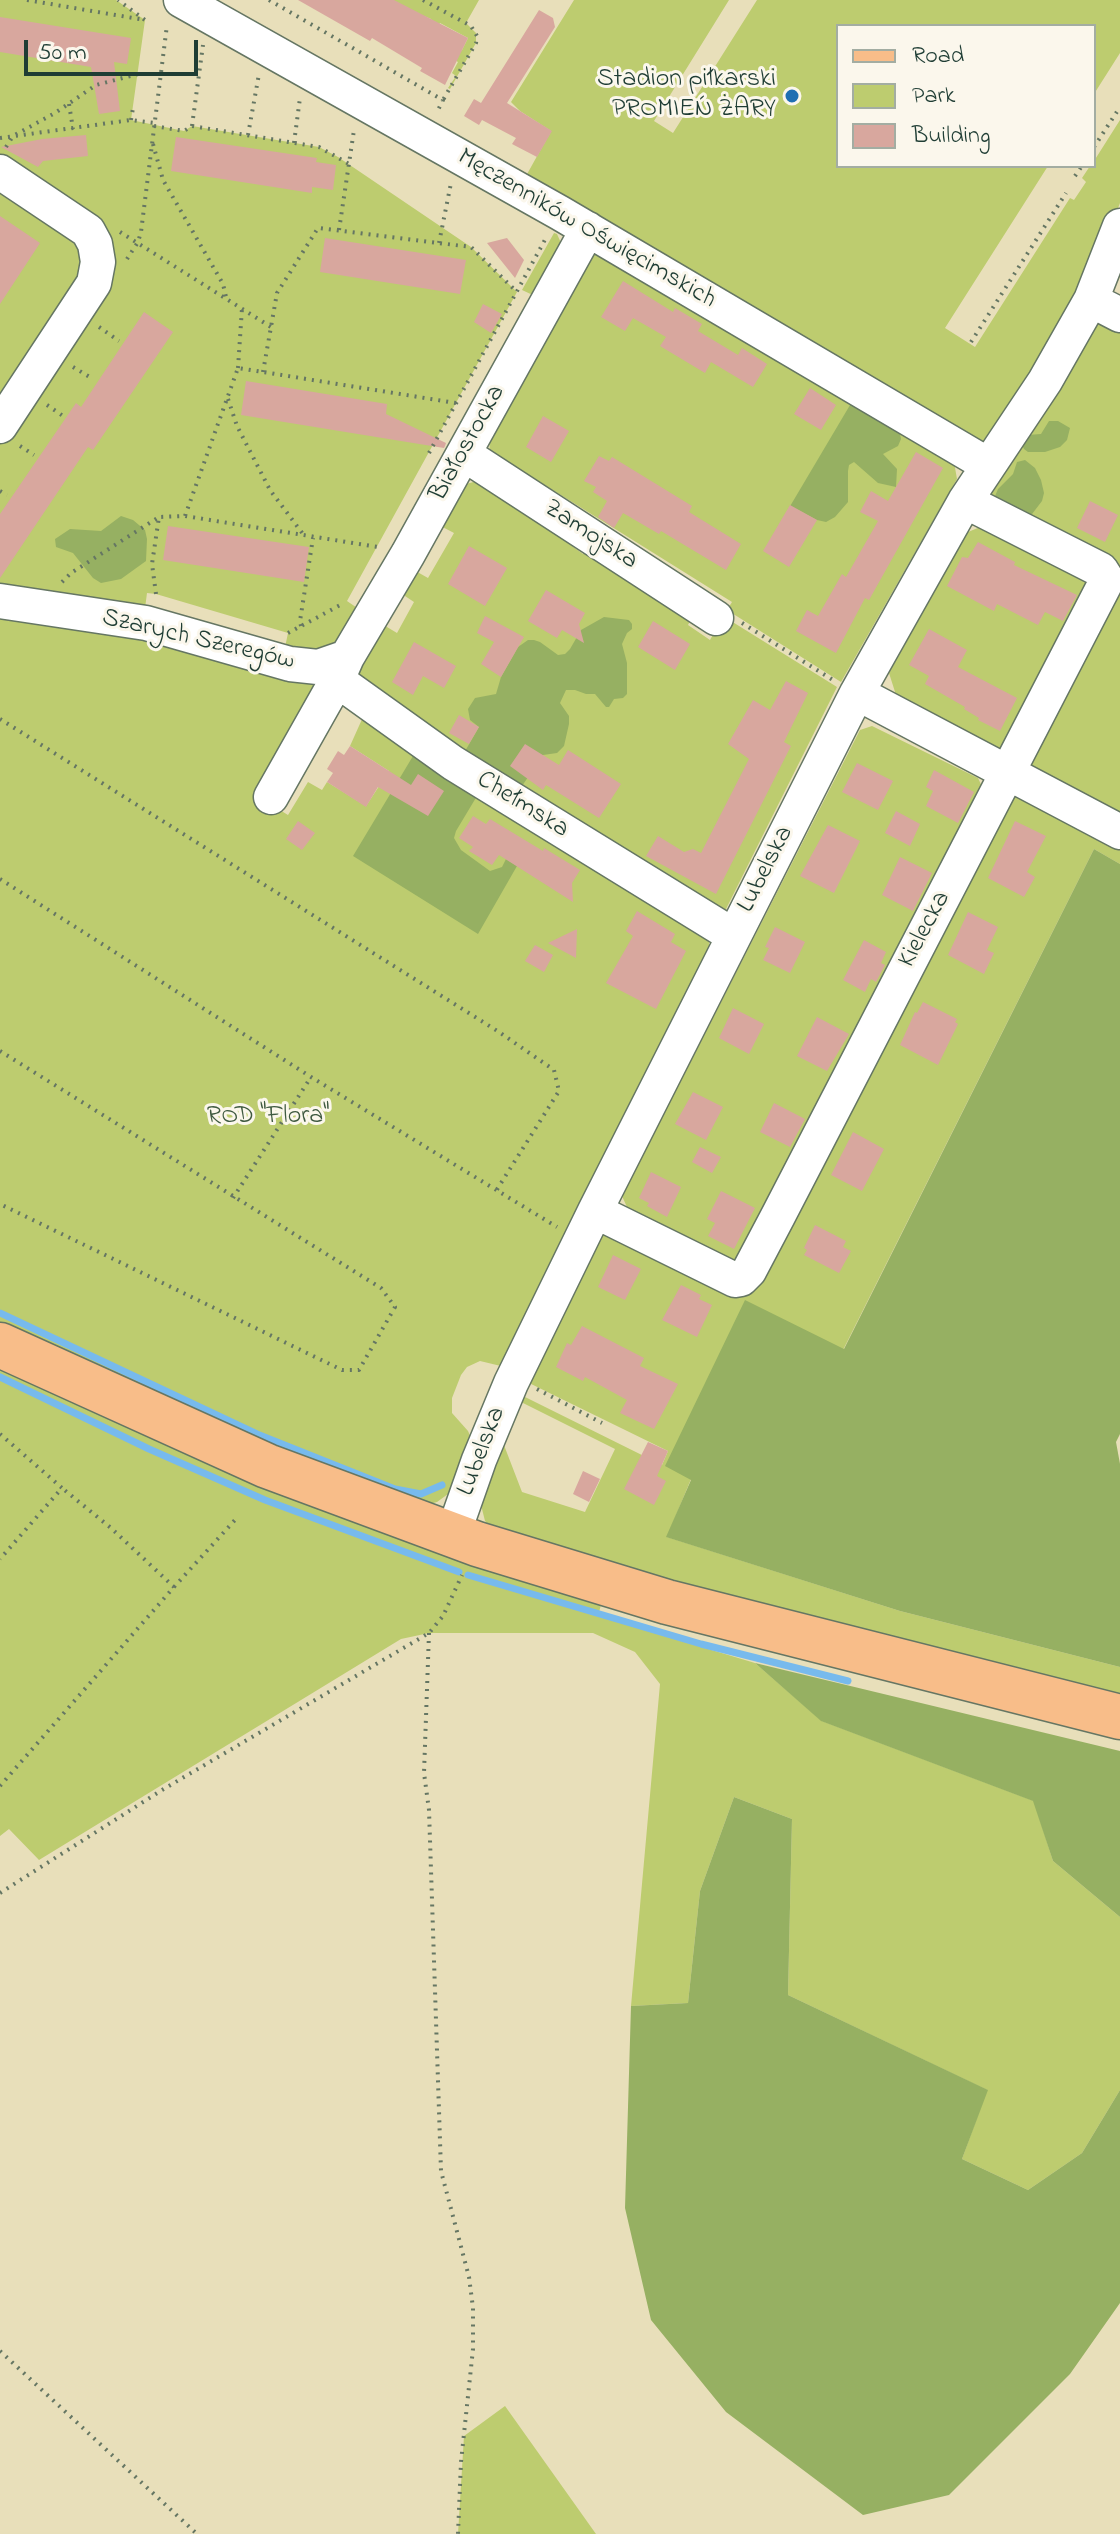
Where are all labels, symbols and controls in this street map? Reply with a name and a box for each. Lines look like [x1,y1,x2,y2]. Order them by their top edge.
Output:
scale bar [28,24,202,74]
legend [836,24,1096,168]
text: 50 m [38,36,87,71]
text: Road [912,39,964,74]
place label: Stadion piłkarski PROMIEŃ ŻARY [597,65,776,126]
text: Park [912,79,955,114]
marker: Stadion piłkarski PROMIEŃ ŻARY [783,87,801,105]
text: Building [912,119,991,154]
street label: Męczenników Oświęcimskich [451,143,721,317]
street label: Białostocka [424,380,514,508]
street label: Zamojska [537,494,643,578]
street label: Szarych Szeregów [99,604,297,678]
street label: Chełmska [470,765,574,847]
street label: Lubelska [732,822,802,918]
street label: Kielecka [893,887,959,973]
park label: ROD "Flora" [207,1102,329,1134]
street label: Lubelska [452,1403,514,1501]

